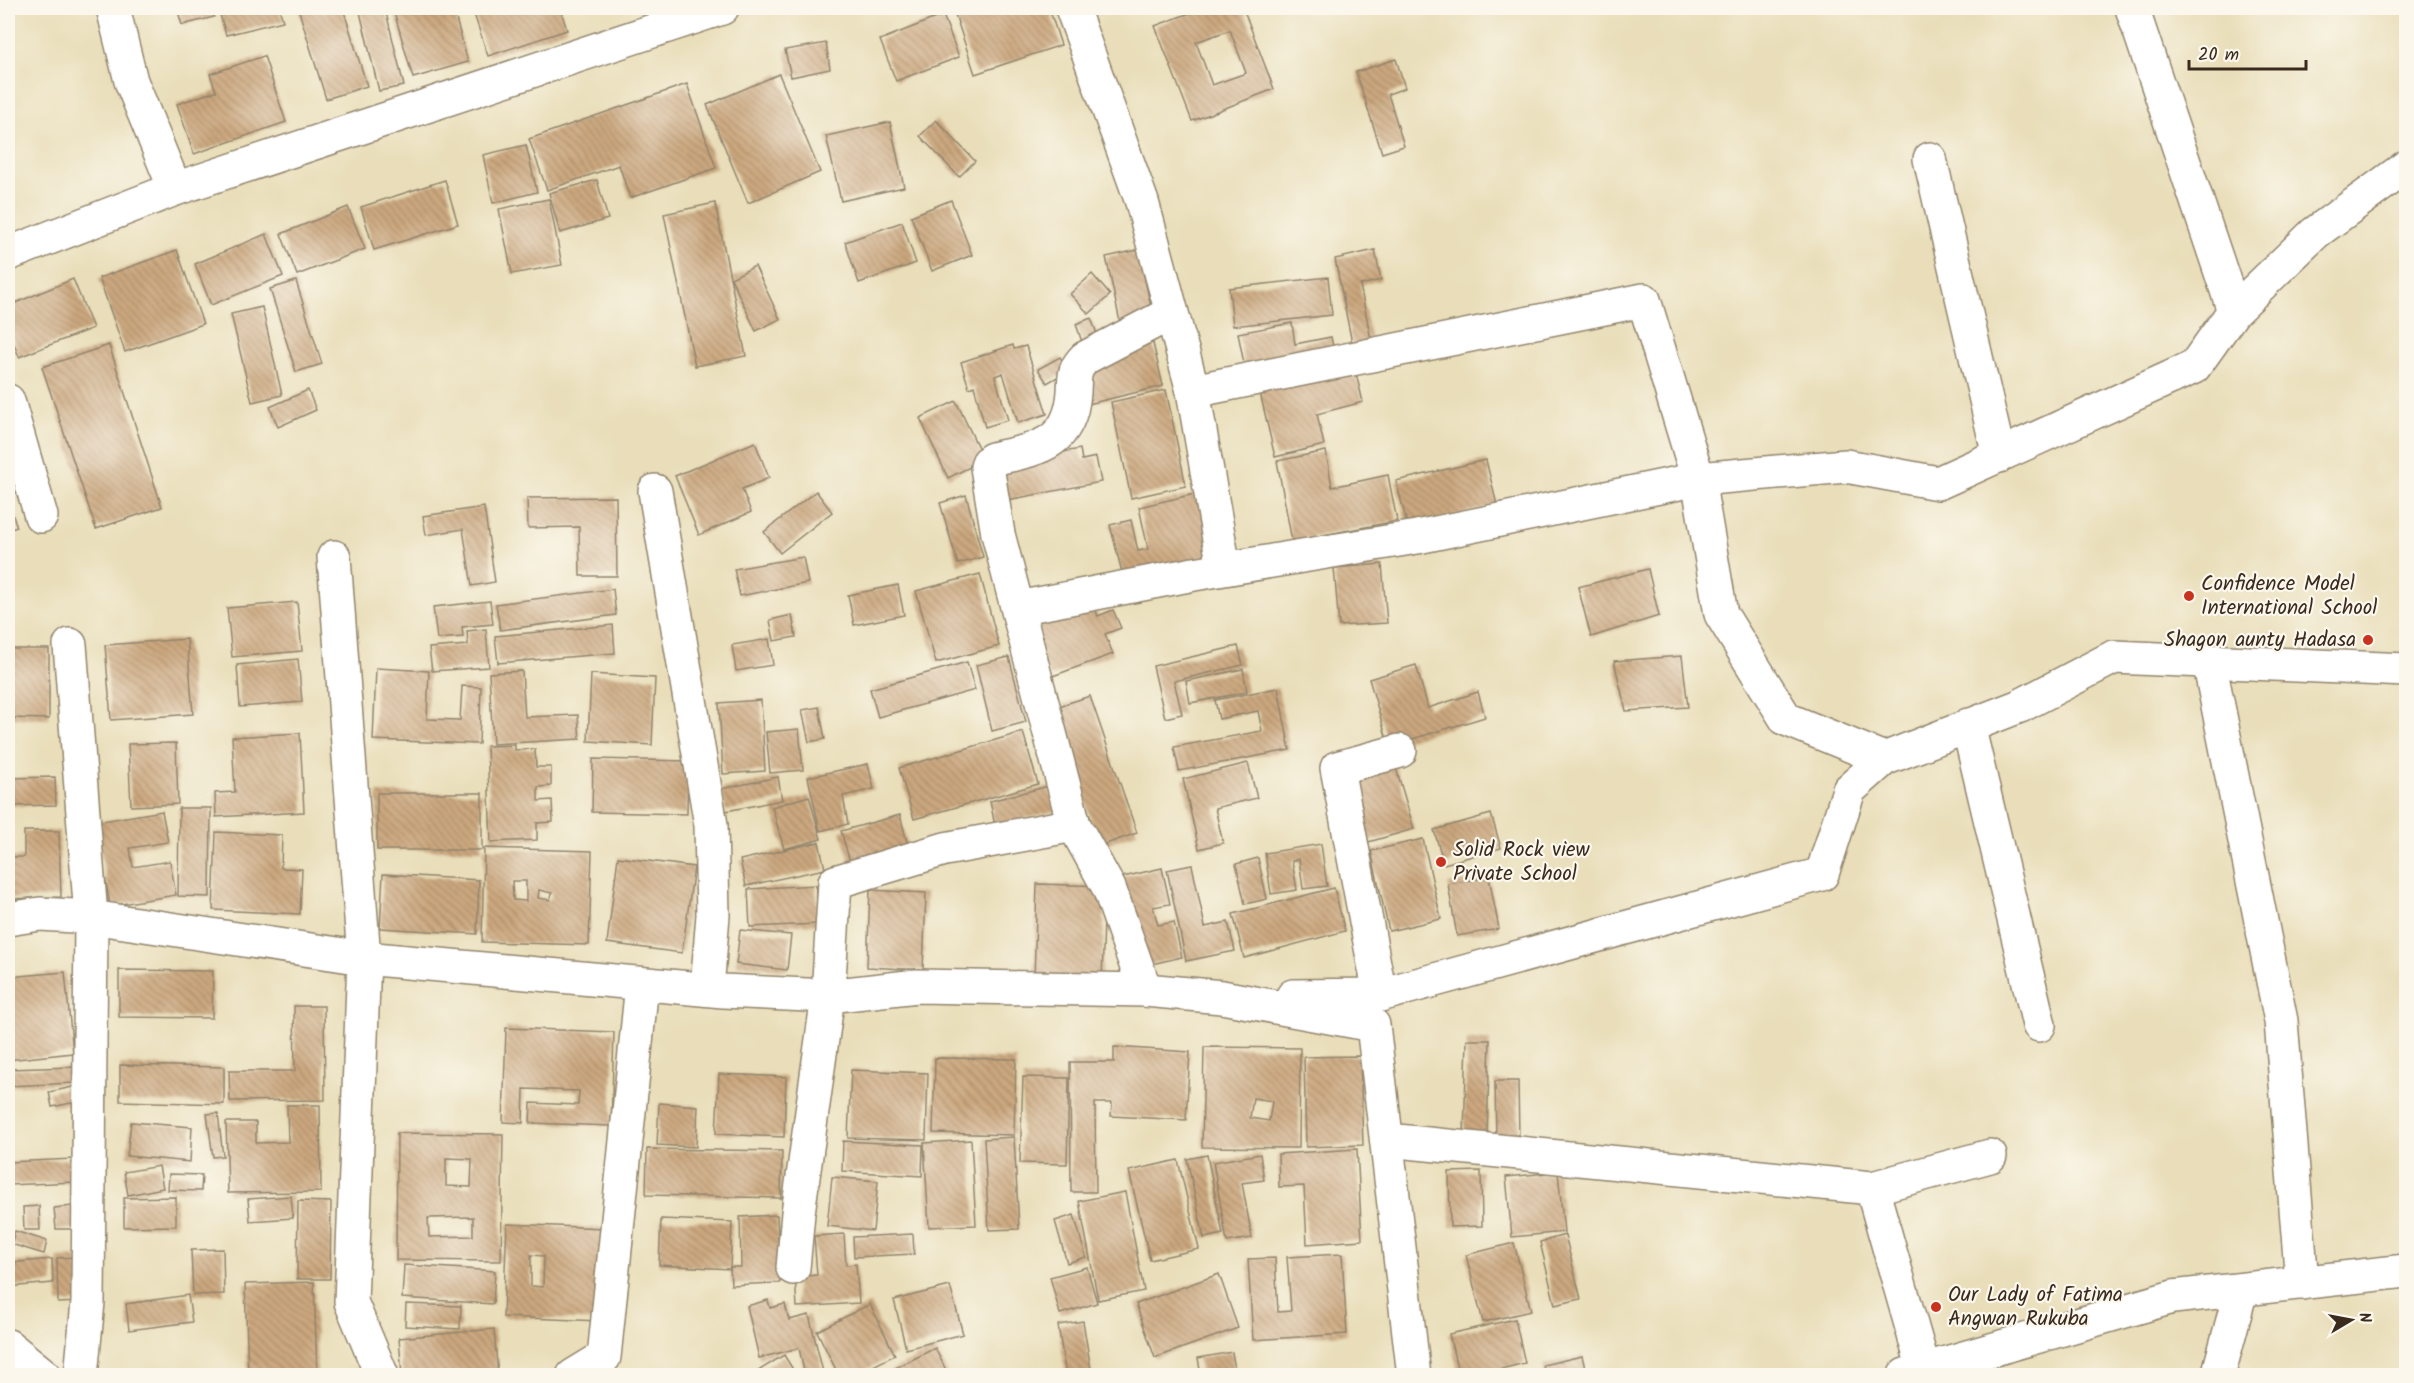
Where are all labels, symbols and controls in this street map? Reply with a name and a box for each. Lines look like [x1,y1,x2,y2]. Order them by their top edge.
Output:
scale bar [2189,33,2306,71]
text: 20 m [2198,41,2239,70]
place label: Confidence Model International School [2201,568,2377,625]
marker: Confidence Model International School [2182,589,2196,603]
place label: Shagon aunty Hadasa [2164,624,2356,657]
marker: Shagon aunty Hadasa [2361,633,2375,647]
place label: Solid Rock view Private School [1453,834,1590,891]
marker: Solid Rock view Private School [1434,855,1448,869]
place label: Our Lady of Fatima Angwan Rukuba [1948,1279,2123,1336]
north arrow [2321,1290,2381,1350]
marker: Our Lady of Fatima Angwan Rukuba [1929,1300,1943,1314]
text: N [2351,1311,2377,1325]

